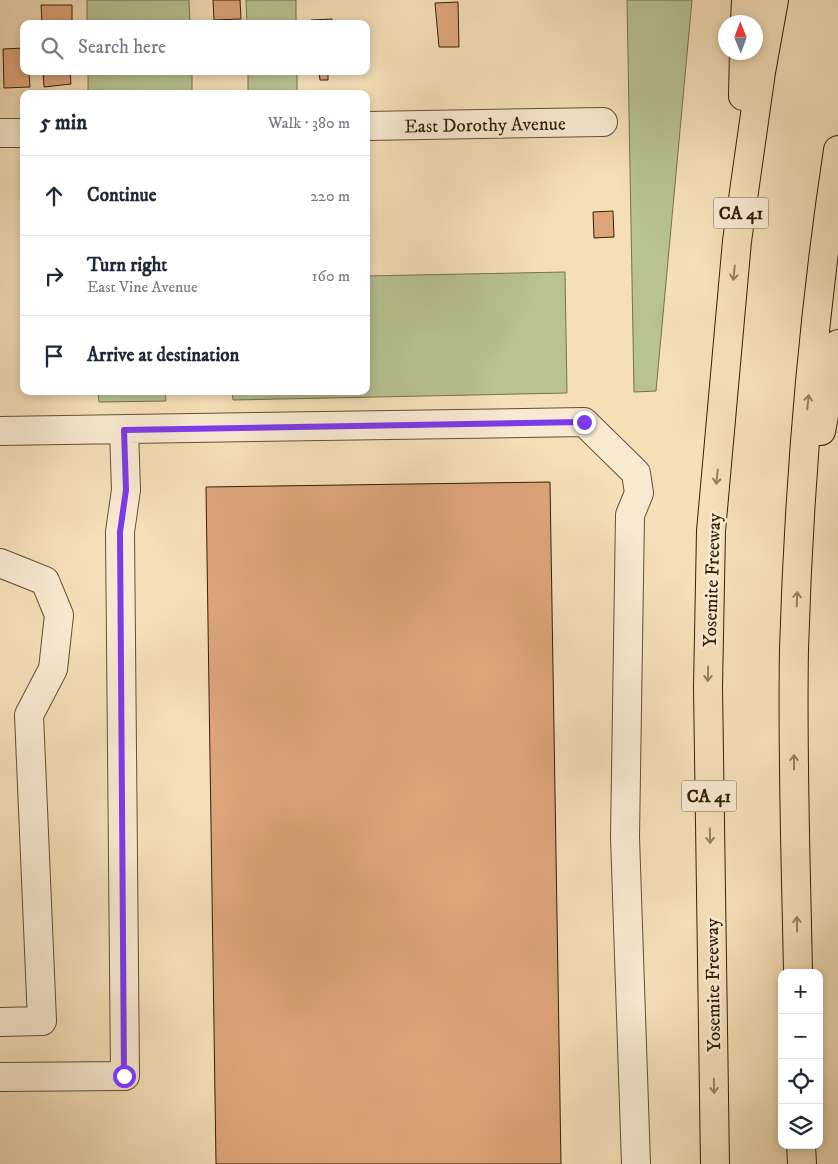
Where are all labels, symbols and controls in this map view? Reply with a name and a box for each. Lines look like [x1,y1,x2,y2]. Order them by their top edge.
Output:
north arrow [718,15,763,60]
search box [20,20,370,75]
icon: search [38,34,66,62]
text: Search here [78,36,166,59]
text: 5 min [40,110,87,136]
text: Walk · 380 m [268,113,350,133]
street label: East Dorothy Avenue [404,113,566,138]
icon: ahead [40,182,68,210]
text: Continue [87,184,157,207]
text: 220 m [310,186,350,206]
road number: CA 41 [714,198,768,228]
text: Turn right [87,254,167,277]
icon: right [40,262,68,290]
one-way arrow [729,265,739,281]
text: 160 m [312,266,350,286]
text: East Vine Avenue [87,277,198,297]
icon: arrive [40,342,68,370]
text: Arrive at destination [87,344,239,367]
one-way arrow [803,395,813,411]
route end [573,411,596,434]
one-way arrow [712,468,722,484]
street label: Yosemite Freeway [699,512,726,647]
one-way arrow [792,591,801,607]
one-way arrow [703,666,713,682]
one-way arrow [789,754,799,770]
road number: CA 41 [682,780,736,811]
one-way arrow [705,828,715,844]
one-way arrow [792,916,802,932]
street label: Yosemite Freeway [701,917,726,1052]
map controls [778,969,823,1149]
button: + [778,969,823,1014]
button: − [778,1014,823,1059]
button: locate [778,1059,823,1104]
route start [113,1065,136,1088]
one-way arrow [709,1078,718,1094]
button: layers [778,1104,823,1149]

